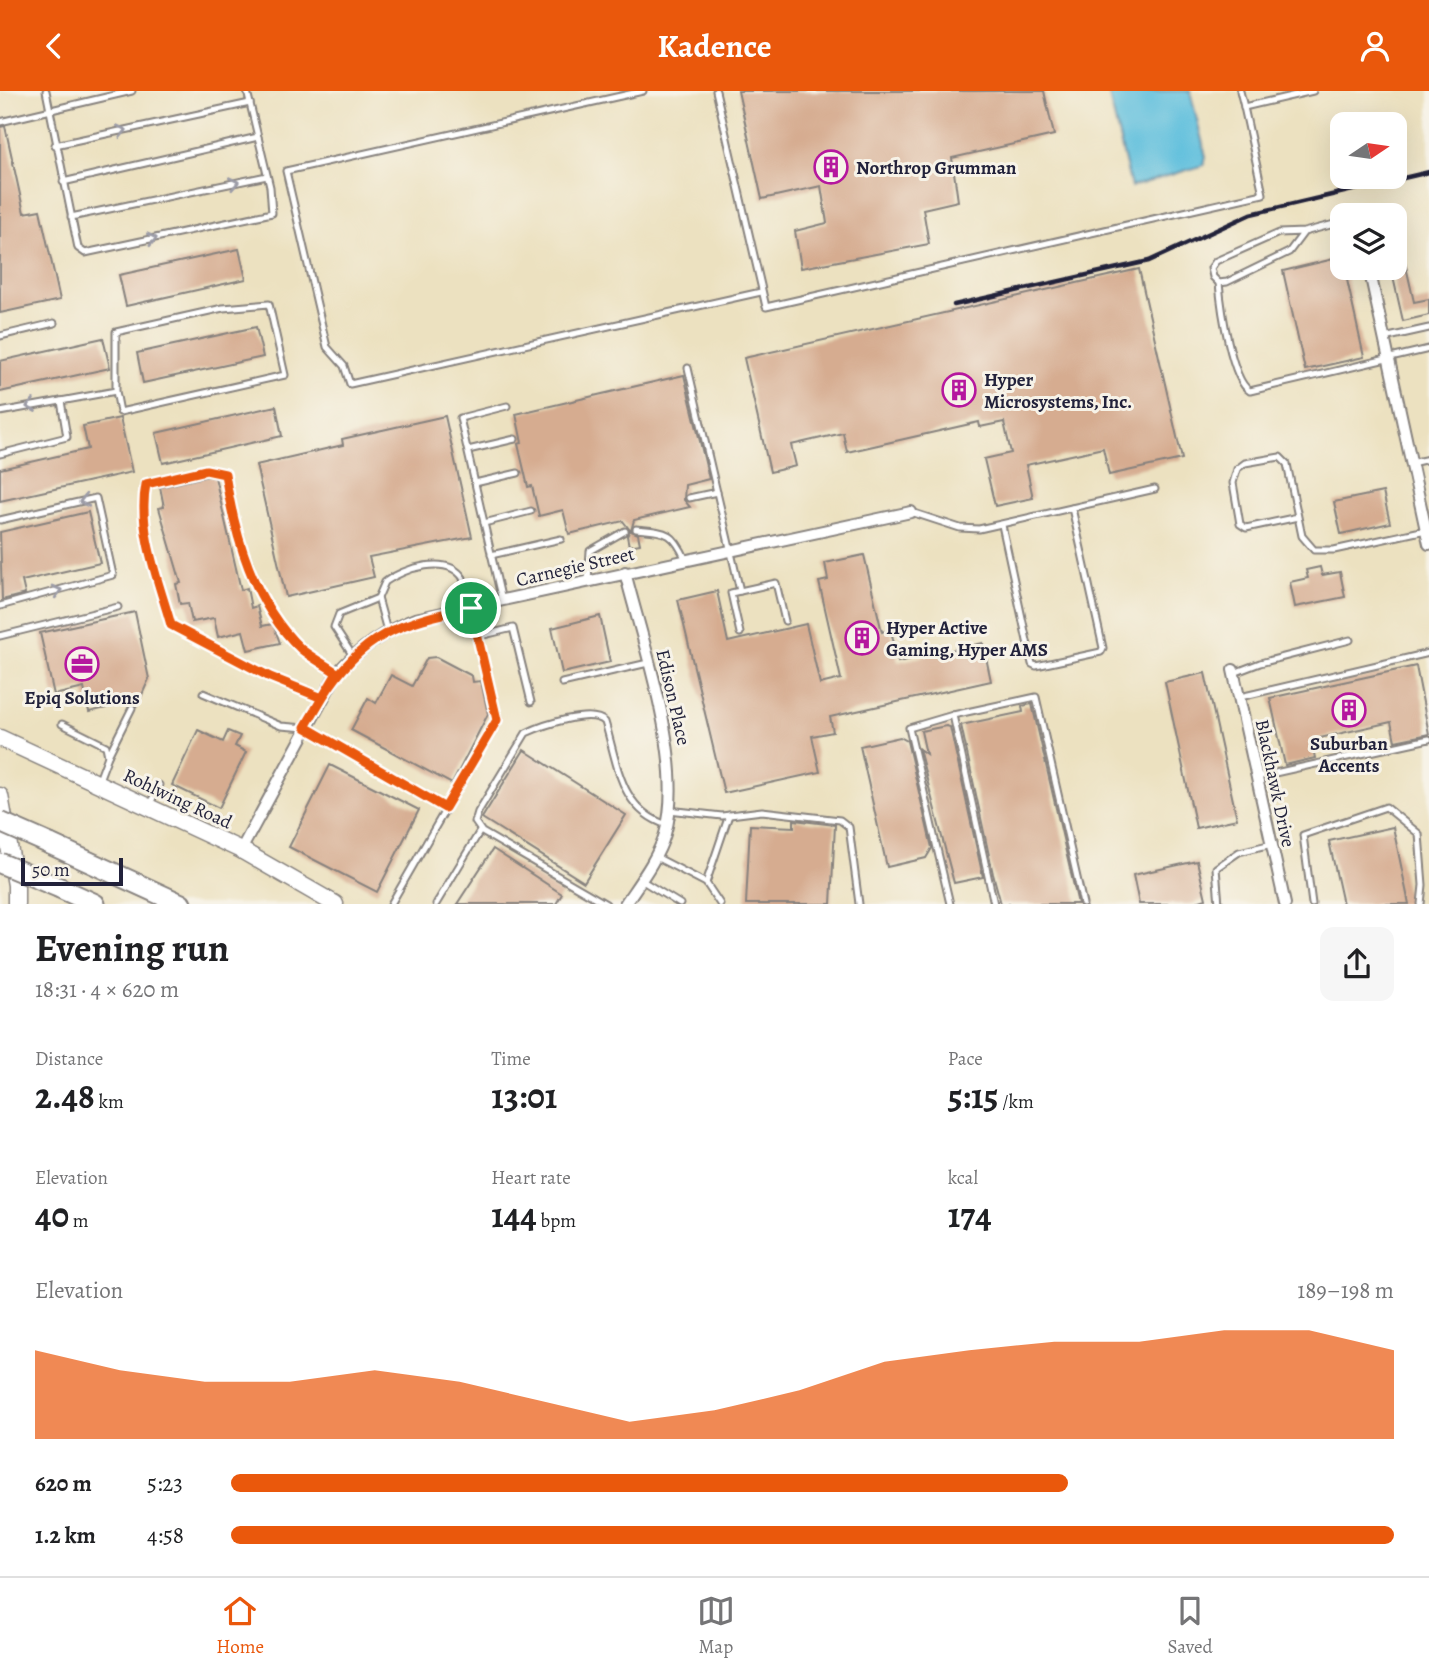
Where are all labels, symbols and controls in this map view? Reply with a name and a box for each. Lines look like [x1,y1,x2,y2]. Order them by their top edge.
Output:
text: Kadence [657,24,772,68]
icon: back [35,27,73,65]
icon: person [1356,27,1394,65]
north arrow [1330,112,1407,189]
map controls [1330,112,1407,280]
one-way arrow [116,124,128,139]
building icon: Northrop Grumman [812,148,850,186]
place label: Northrop Grumman [856,155,1017,181]
one-way arrow [228,176,240,191]
button: layers [1330,203,1407,280]
one-way arrow [146,232,158,247]
place label: Hyper Microsystems, Inc. [984,367,1132,415]
building icon: Hyper Microsystems, Inc. [940,371,978,409]
one-way arrow [25,398,37,413]
one-way arrow [78,492,90,507]
street label: Carnegie Street [514,541,637,593]
pin [441,578,501,638]
one-way arrow [50,585,62,599]
icon: arrive [452,589,490,627]
place label: Hyper Active Gaming, Hyper AMS [886,615,1048,663]
building icon: Hyper Active Gaming, Hyper AMS [843,619,881,657]
office icon: Epiq Solutions [63,645,101,683]
street label: Edison Place [649,647,697,748]
place label: Epiq Solutions [24,685,140,711]
building icon: Suburban Accents [1330,691,1368,729]
street label: Blackhawk Drive [1249,717,1301,850]
place label: Suburban Accents [1310,731,1388,779]
street label: Rohlwing Road [119,762,237,836]
scale bar [21,855,122,887]
text: 50 m [32,857,70,883]
text: Evening run [35,922,229,974]
button: share [1320,927,1394,1001]
text: 18:31 · 4 × 620 m [35,974,179,1005]
text: Distance [35,1046,103,1072]
text: Time [491,1046,531,1072]
text: Pace [948,1046,983,1072]
text: 2.48 [35,1072,95,1120]
text: 13:01 [491,1072,557,1120]
text: 5:15 [948,1072,998,1120]
text: km [95,1089,124,1115]
text: /km [998,1089,1034,1115]
text: Elevation [35,1165,108,1191]
text: Heart rate [491,1165,571,1191]
text: kcal [948,1165,978,1191]
text: 40 [35,1191,69,1239]
text: 144 [491,1191,537,1239]
text: 174 [948,1191,992,1239]
text: m [69,1208,89,1234]
text: bpm [537,1208,576,1234]
text: Elevation [35,1275,123,1306]
text: 189–198 m [1297,1275,1394,1306]
text: 620 m [35,1468,92,1499]
text: 5:23 [147,1468,183,1499]
text: 1.2 km [35,1520,96,1551]
text: 4:58 [147,1520,184,1551]
tab: Home [216,1592,264,1660]
tab: Map [697,1592,735,1660]
tab: Saved [1168,1592,1213,1660]

